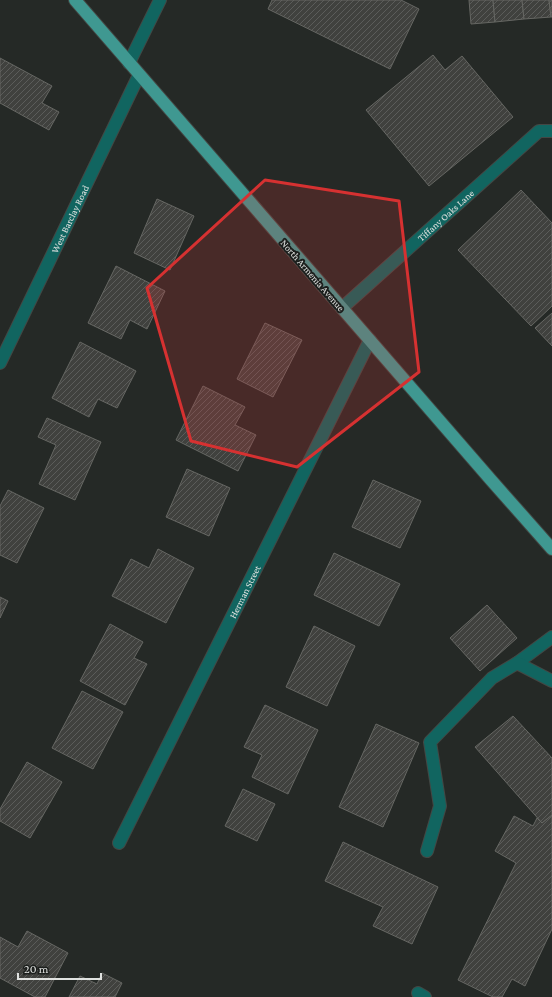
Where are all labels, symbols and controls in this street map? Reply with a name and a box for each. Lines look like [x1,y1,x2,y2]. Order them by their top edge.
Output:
street label: West Barclay Road [49,183,91,255]
street label: Tiffany Oaks Lane [415,187,477,244]
street label: North Armenia Avenue [279,237,347,314]
street label: Herman Street [227,563,263,620]
scale bar [18,955,101,981]
text: 20 m [24,962,49,976]

